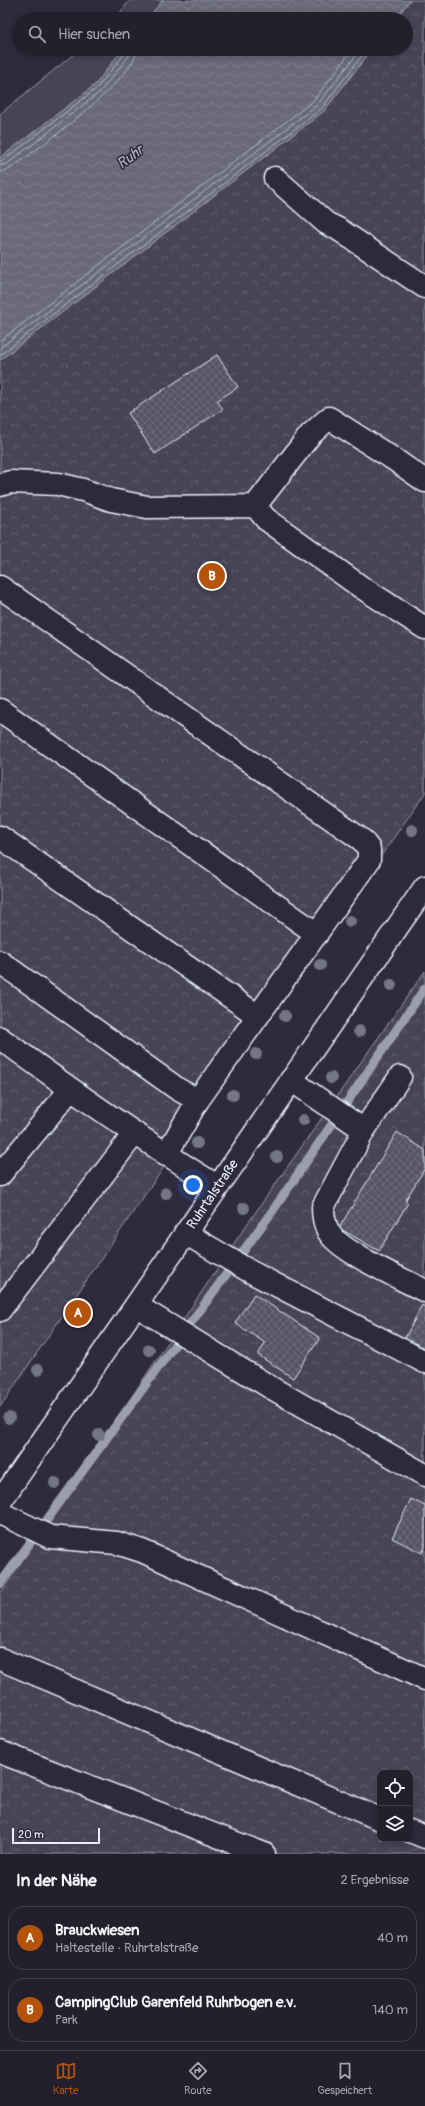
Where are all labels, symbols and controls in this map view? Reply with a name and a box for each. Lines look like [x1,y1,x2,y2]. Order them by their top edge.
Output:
search box [12,12,413,56]
icon: search [26,23,48,45]
text: Hier suchen [58,25,130,44]
water label: Ruhr [113,140,149,174]
pin: B [199,561,225,591]
street label: Ruhrtalstraße [183,1156,242,1232]
your location [183,1175,203,1195]
pin: A [65,1298,91,1328]
map controls [377,1770,413,1842]
button: locate [377,1770,413,1806]
button: layers [377,1806,413,1842]
scale bar [12,1826,100,1845]
text: 20 m [18,1828,44,1841]
text: In der Nähe [16,1870,97,1891]
text: 2 Ergebnisse [340,1872,409,1888]
text: Brauckwiesen [55,1921,139,1940]
text: A [26,1930,34,1946]
text: 40 m [377,1930,408,1946]
text: Haltestelle · Ruhrtalstraße [55,1940,198,1956]
text: CampingClub Garenfeld Ruhrbogen e.v. [55,1993,297,2012]
text: B [26,2002,34,2018]
text: 140 m [372,2002,408,2018]
text: Park [55,2012,78,2028]
tab: Karte [53,2060,78,2097]
tab: Route [184,2060,212,2097]
tab: Gespeichert [317,2060,372,2097]

